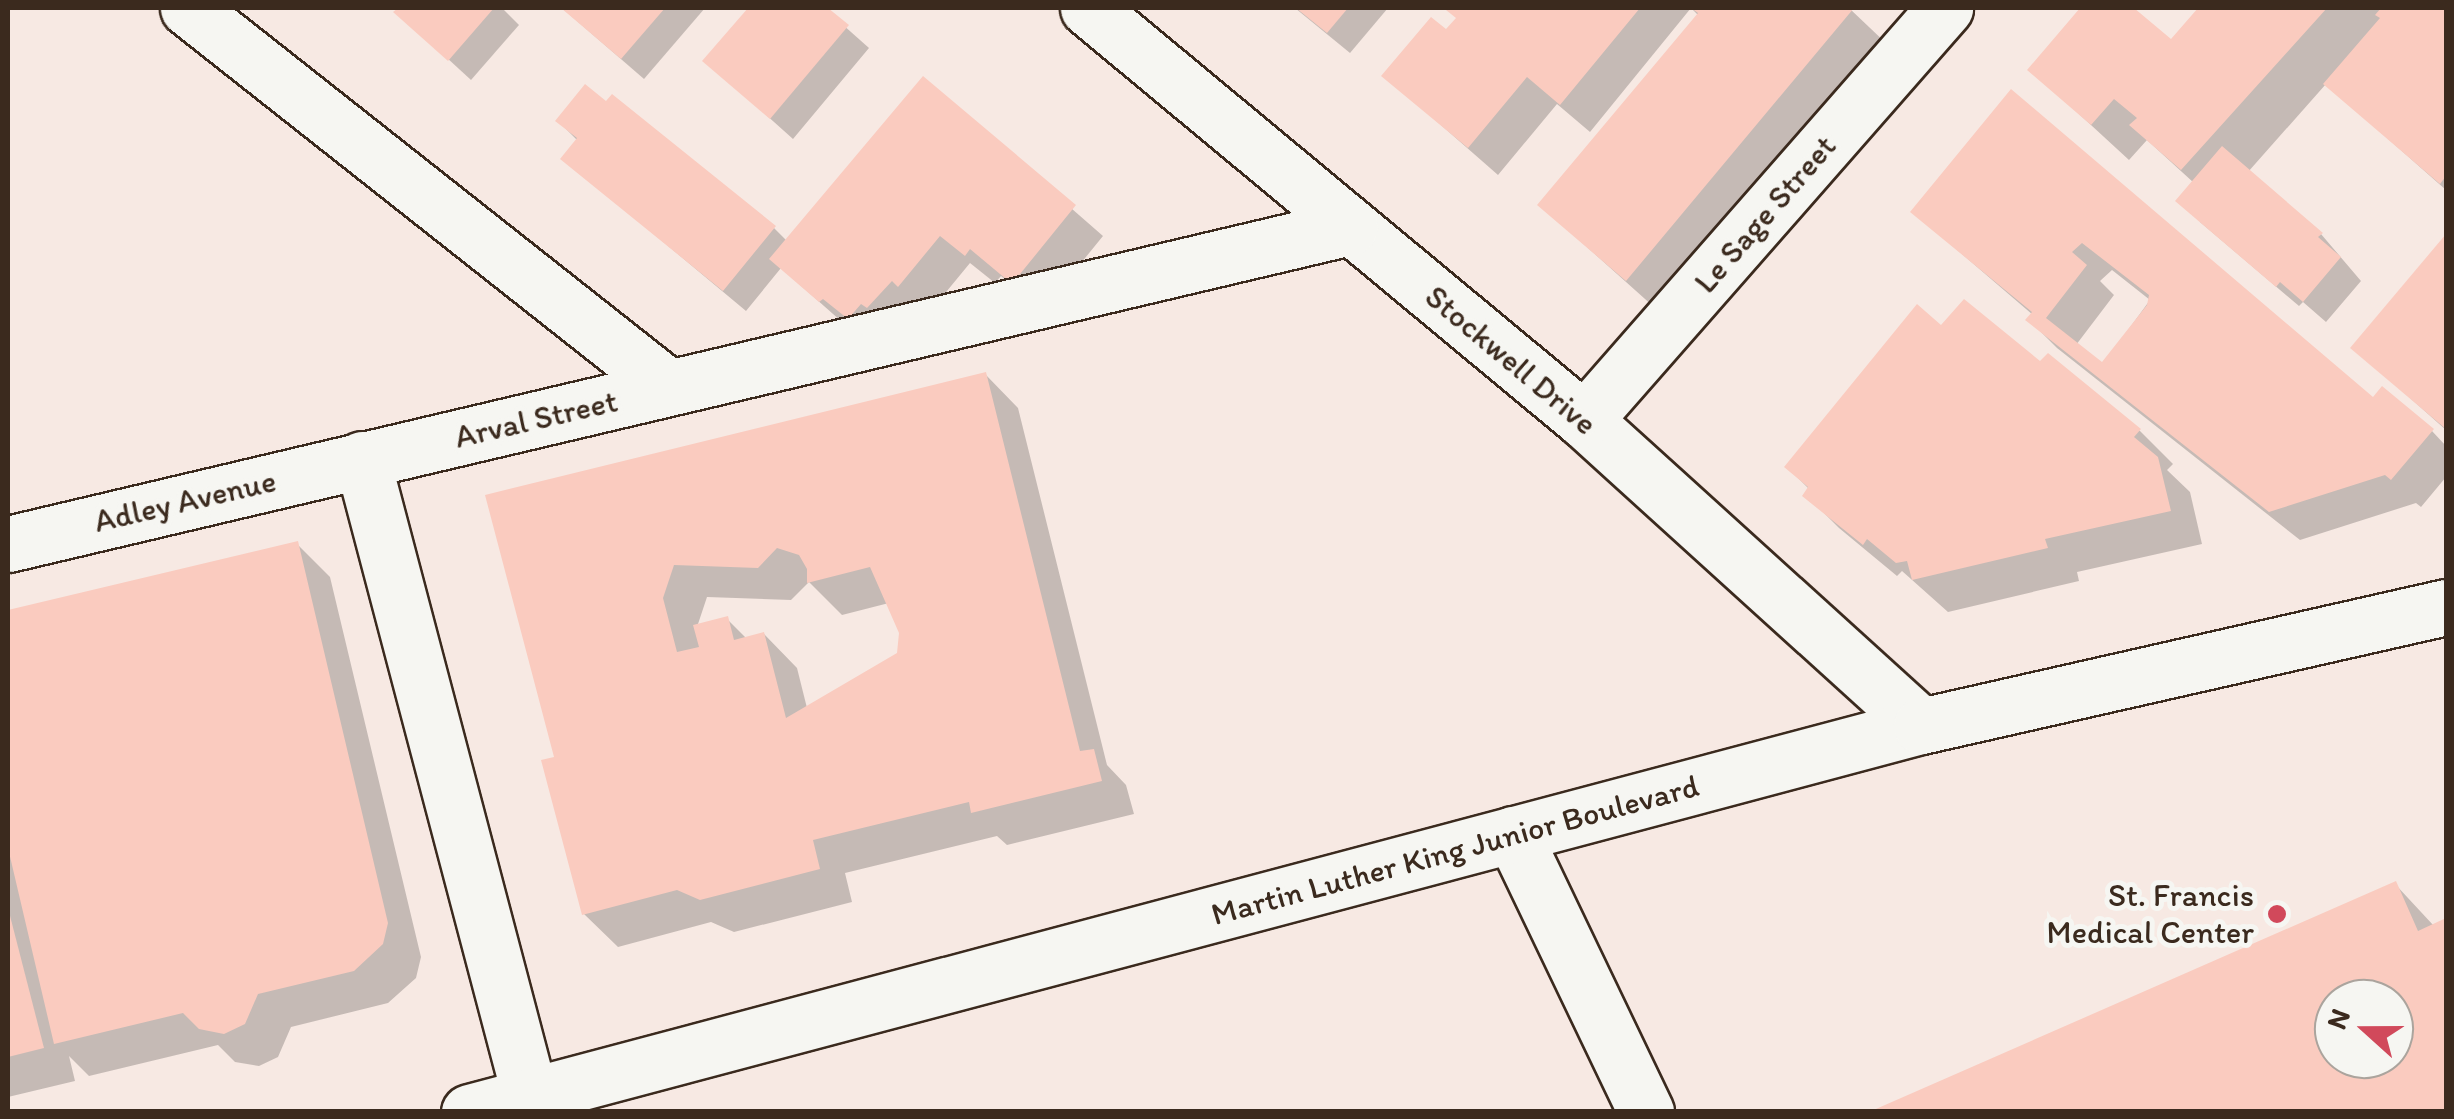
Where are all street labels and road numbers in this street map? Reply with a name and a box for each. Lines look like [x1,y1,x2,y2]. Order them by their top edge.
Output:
street label: Le Sage Street [1686,127,1844,301]
street label: Stockwell Drive [1417,277,1605,443]
street label: Arval Street [451,382,621,456]
street label: Adley Avenue [91,461,279,541]
street label: Martin Luther King Junior Boulevard [1207,766,1703,934]

